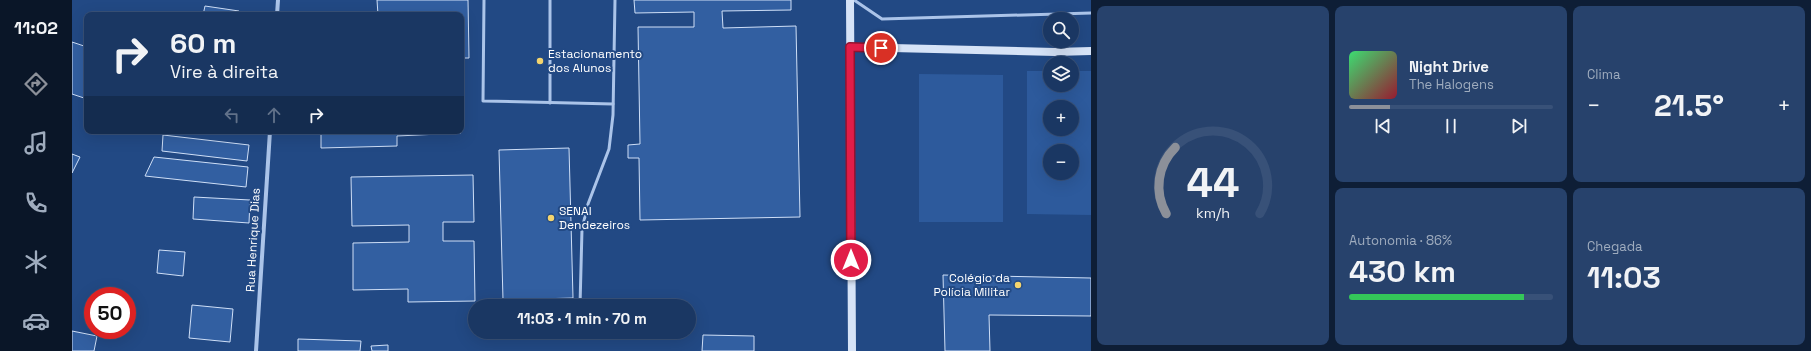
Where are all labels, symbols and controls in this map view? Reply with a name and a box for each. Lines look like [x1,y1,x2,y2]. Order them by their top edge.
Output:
map controls [1043,12,1079,180]
button: search [1043,12,1079,48]
text: 11:02 [14,16,58,39]
text: 60 m [170,25,236,61]
icon: right [104,28,156,80]
pin [864,31,898,65]
icon: arrive [870,37,892,59]
place label: Estacionamento dos Alunos [548,46,642,76]
marker: Estacionamento dos Alunos [535,56,545,66]
button: layers [1043,56,1079,92]
text: Night Drive [1409,57,1489,76]
text: Vire à direita [170,60,278,83]
text: Clima [1587,66,1620,83]
icon: directions [22,70,50,98]
text: The Halogens [1409,76,1494,93]
text: 21.5° [1654,86,1724,125]
text: − [1587,91,1601,119]
text: + [1777,91,1791,119]
button: + [1043,100,1079,136]
icon: left [221,104,243,126]
icon: ahead [263,104,285,126]
icon: right [305,104,327,126]
icon: previous [1372,115,1394,137]
icon: pause [1440,115,1462,137]
icon: next [1508,115,1530,137]
icon: music [22,129,50,157]
button: − [1043,144,1079,180]
text: 44 [1187,155,1239,208]
street label: Rua Henrique Dias [242,188,264,292]
icon: phone [22,189,50,217]
place label: SENAI Dendezeiros [559,203,630,233]
text: km/h [1196,203,1230,221]
marker: SENAI Dendezeiros [546,213,556,223]
text: Autonomia · 86% [1349,232,1452,249]
text: Chegada [1587,238,1643,255]
position arrow [830,239,872,281]
icon: climate [22,248,50,276]
text: 430 km [1349,252,1456,291]
text: 11:03 [1587,258,1661,297]
place label: Colégio da Polícia Militar [933,270,1010,300]
marker: Colégio da Polícia Militar [1013,280,1023,290]
speed limit sign: 50 [84,287,136,339]
icon: car [22,307,50,335]
text: 11:03 · 1 min · 70 m [517,309,647,328]

